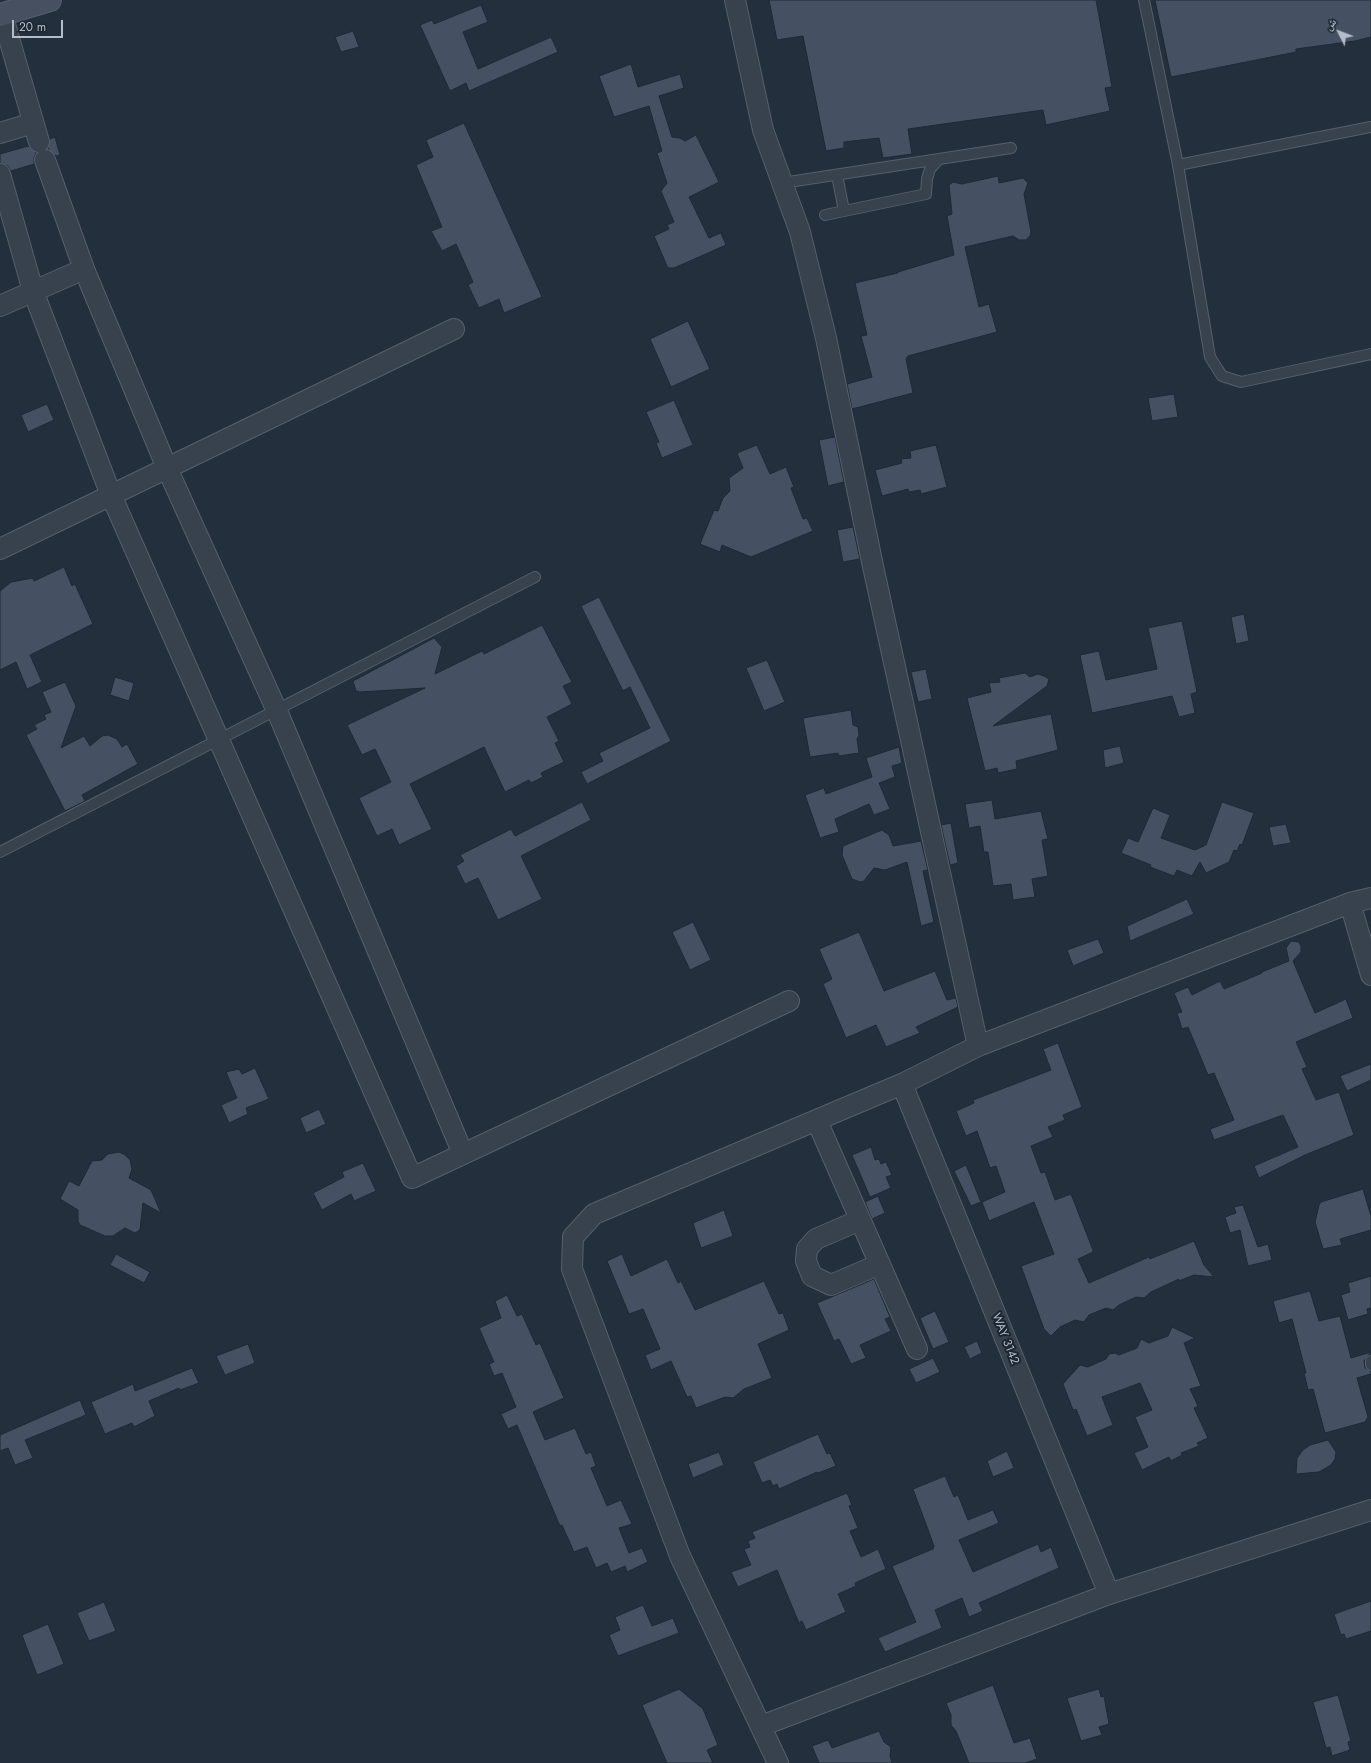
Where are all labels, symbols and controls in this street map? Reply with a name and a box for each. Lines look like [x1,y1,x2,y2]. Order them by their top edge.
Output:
scale bar [14,12,65,38]
north arrow [1319,12,1359,52]
text: ش [1320,14,1340,34]
text: 20 m [19,18,46,36]
street label: WAY 3142 [988,1311,1022,1367]

